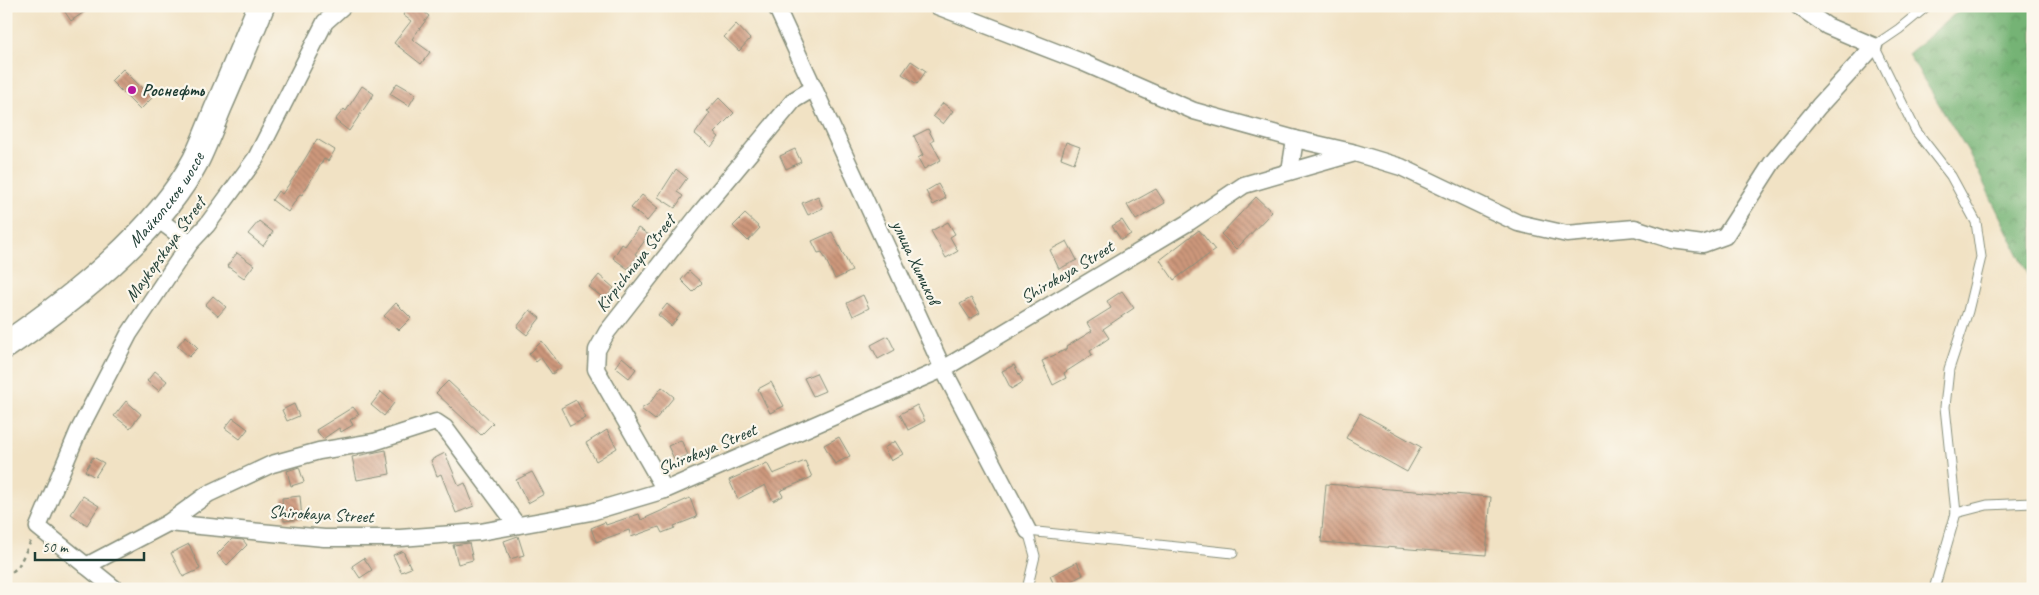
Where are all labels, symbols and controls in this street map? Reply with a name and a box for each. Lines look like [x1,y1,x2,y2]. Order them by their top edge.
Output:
place label: Роснефть [142,79,205,101]
marker: Роснефть [126,84,138,96]
street label: Майкопское шоссе [123,148,209,251]
street label: Maykopskaya Street [120,190,212,306]
street label: Kirpichnaya Street [590,208,682,316]
street label: улица Химиков [887,216,946,310]
street label: Shirokaya Street [1016,235,1119,308]
street label: Shirokaya Street [655,418,761,480]
street label: Shirokaya Street [268,500,376,528]
scale bar [35,530,144,562]
text: 50 m [42,538,69,557]

